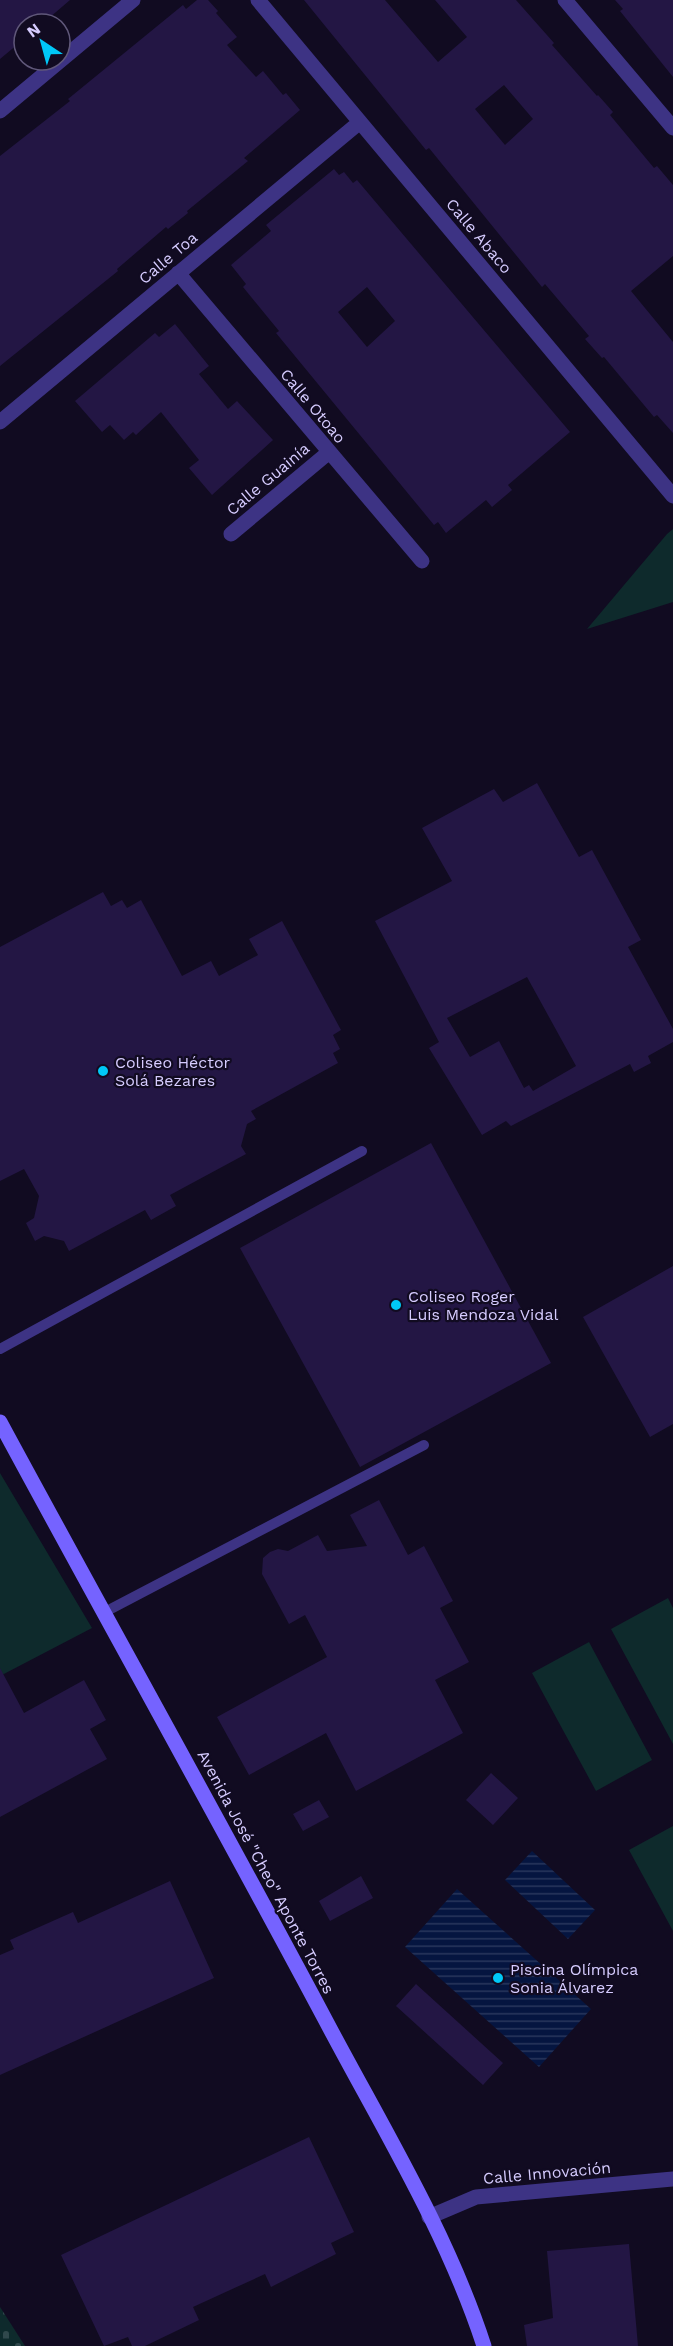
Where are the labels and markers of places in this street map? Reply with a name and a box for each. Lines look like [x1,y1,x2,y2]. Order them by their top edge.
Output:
place label: Coliseo Héctor Solá Bezares [115,1053,231,1090]
marker: Coliseo Héctor Solá Bezares [96,1064,110,1078]
place label: Coliseo Roger Luis Mendoza Vidal [408,1287,558,1324]
marker: Coliseo Roger Luis Mendoza Vidal [389,1298,403,1312]
place label: Piscina Olímpica Sonia Álvarez [510,1960,638,1997]
marker: Piscina Olímpica Sonia Álvarez [491,1971,505,1985]

